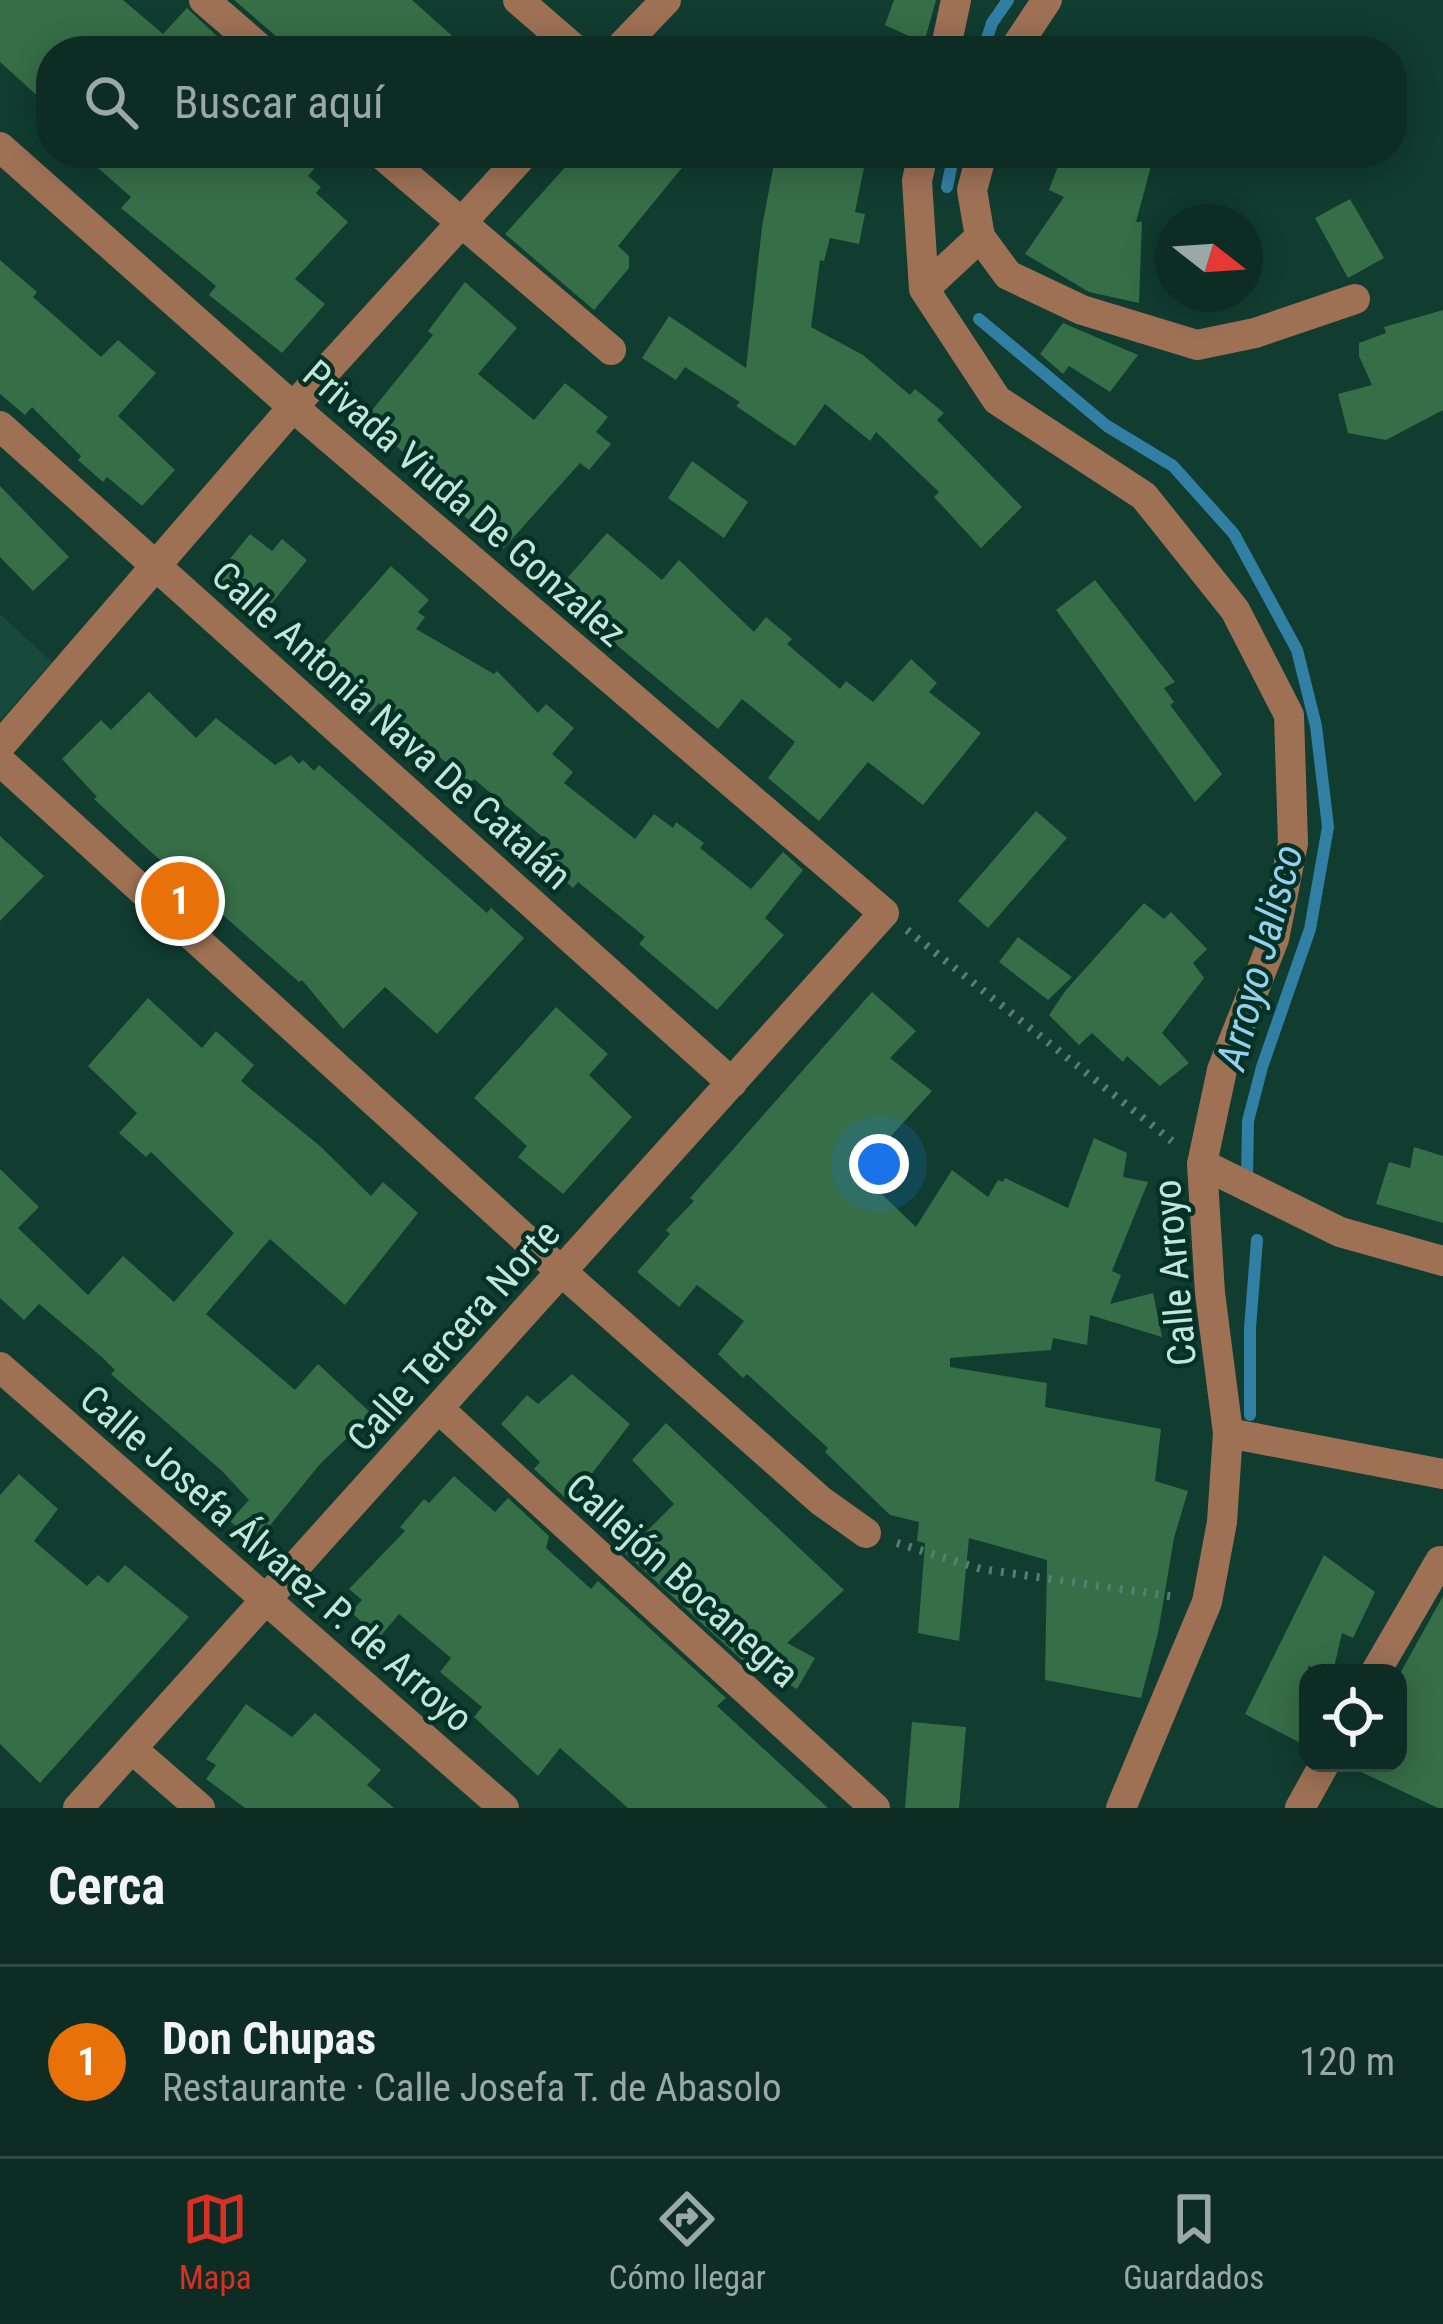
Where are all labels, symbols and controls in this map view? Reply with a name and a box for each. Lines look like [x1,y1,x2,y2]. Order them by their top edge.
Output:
search box [36,36,1407,168]
icon: search [78,69,144,135]
text: Buscar aquí [174,76,384,129]
north arrow [1155,204,1263,312]
street label: Privada Viuda De Gonzalez [294,351,635,656]
street label: Calle Antonia Nava De Catalán [202,552,580,899]
water label: Arroyo Jalisco [1205,839,1313,1077]
pin: 1 [141,856,219,946]
your location [849,1134,909,1194]
street label: Calle Arroyo [1144,1178,1206,1368]
street label: Calle Tercera Norte [338,1211,569,1461]
street label: Calle Josefa Álvarez P. de Arroyo [71,1376,482,1742]
street label: Callejón Bocanegra [557,1464,808,1697]
map controls [1299,1664,1407,1772]
button: locate [1299,1664,1407,1772]
text: Cerca [48,1857,165,1916]
text: Don Chupas [162,2012,376,2065]
text: 1 [77,2039,97,2085]
text: 120 m [1299,2039,1395,2085]
text: Restaurante · Calle Josefa T. de Abasolo [162,2065,782,2111]
tab: Mapa [179,2186,251,2297]
tab: Cómo llegar [609,2186,766,2297]
tab: Guardados [1123,2186,1264,2297]

